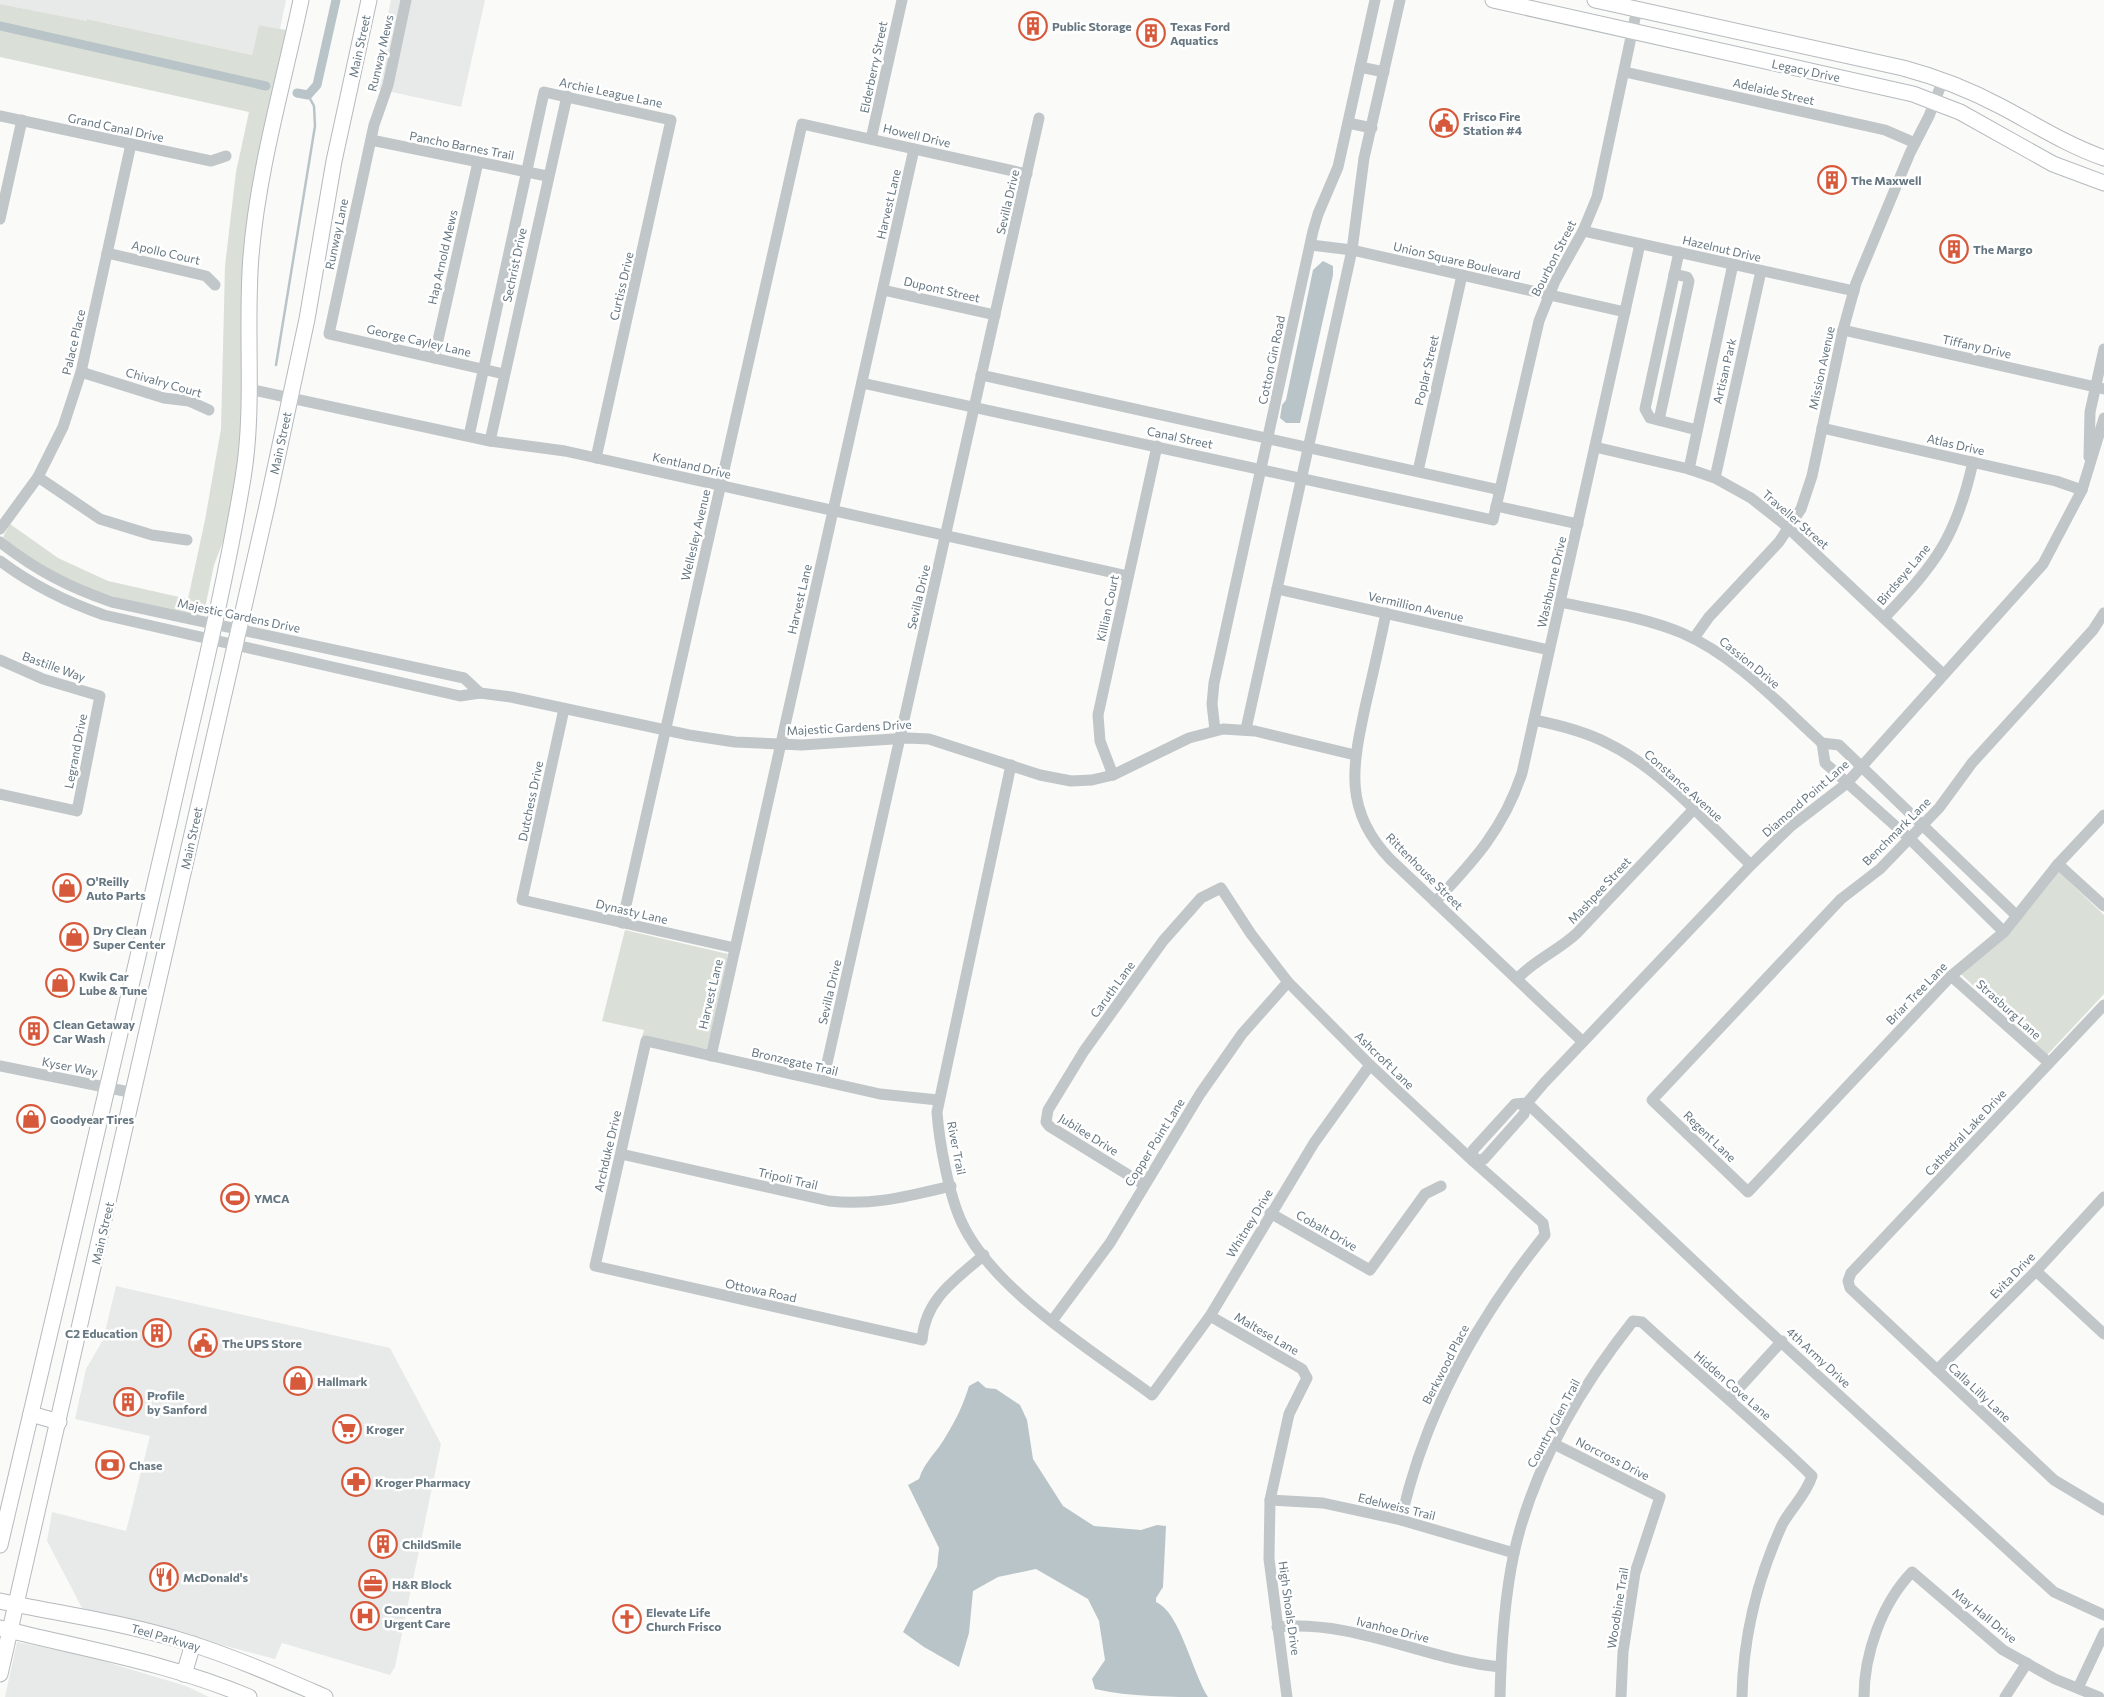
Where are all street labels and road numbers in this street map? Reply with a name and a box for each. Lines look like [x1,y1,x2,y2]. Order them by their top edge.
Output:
street label: Main Street [346,13,372,79]
street label: Runway Mews [364,13,396,93]
street label: Elderberry Street [856,20,890,114]
street label: Legacy Drive [1771,56,1841,84]
street label: Archie League Lane [558,74,664,110]
street label: Adelaide Street [1732,75,1816,107]
street label: Grand Canal Drive [67,110,165,144]
street label: Howell Drive [882,120,952,150]
street label: Pancho Barnes Trail [408,128,516,162]
street label: Harvest Lane [873,168,903,240]
street label: Sevilla Drive [993,168,1021,236]
street label: Runway Lane [322,197,350,271]
street label: Hap Arnold Mews [424,208,460,306]
street label: Bourbon Street [1528,217,1578,299]
street label: Sechrist Drive [499,227,529,303]
street label: Hazelnut Drive [1681,232,1763,264]
street label: Apollo Court [130,237,202,267]
street label: Union Square Boulevard [1392,239,1522,281]
street label: Curtiss Drive [606,250,636,322]
street label: Dupont Street [903,273,982,305]
street label: Palace Place [59,308,87,376]
street label: Cotton Gin Road [1255,314,1287,406]
street label: George Cayley Lane [365,321,473,359]
street label: Mission Avenue [1805,325,1837,411]
street label: Tiffany Drive [1941,331,2013,361]
street label: Poplar Street [1411,333,1441,407]
street label: Artisan Park [1710,336,1738,405]
street label: Chivalry Court [124,364,204,400]
street label: Main Street [267,410,293,476]
street label: Canal Street [1146,423,1214,451]
street label: Atlas Drive [1926,431,1986,457]
street label: Kentland Drive [651,449,733,481]
street label: Traveller Street [1760,486,1832,552]
street label: Wellesley Avenue [678,488,712,582]
street label: Washburne Drive [1534,535,1568,629]
street label: Birdseye Lane [1874,541,1932,607]
street label: Harvest Lane [784,563,814,635]
street label: Sevilla Drive [904,563,932,631]
street label: Killian Court [1093,573,1121,643]
street label: Vermillion Avenue [1367,588,1465,624]
street label: Majestic Gardens Drive [176,595,302,635]
street label: Cassion Drive [1717,633,1783,691]
street label: Bastille Way [21,648,87,684]
street label: Legrand Drive [61,712,89,790]
street label: Majestic Gardens Drive [786,717,912,737]
street label: Constance Avenue [1642,746,1726,824]
street label: Diamond Point Lane [1759,757,1851,839]
street label: Dutchess Drive [515,760,545,842]
street label: Benchmark Lane [1859,794,1933,868]
street label: Main Street [178,805,204,871]
street label: Rittenhouse Street [1384,830,1466,912]
street label: Mashpee Street [1565,854,1633,926]
street label: Dynasty Lane [595,896,669,926]
street label: Harvest Lane [695,958,725,1030]
street label: Sevilla Drive [815,958,843,1026]
street label: Caruth Lane [1087,958,1137,1020]
street label: Briar Tree Lane [1883,959,1949,1027]
street label: Strasburg Lane [1974,976,2044,1042]
street label: Ashcroft Lane [1353,1028,1417,1092]
street label: Bronzegate Trail [750,1044,840,1078]
street label: Kyser Way [41,1054,99,1078]
street label: Cathedral Lake Drive [1921,1086,2009,1178]
street label: Copper Point Lane [1121,1095,1187,1189]
street label: Regent Lane [1681,1108,1739,1164]
street label: Archduke Drive [591,1109,623,1193]
street label: Jubilee Drive [1056,1110,1121,1159]
street label: River Trail [945,1120,969,1176]
street label: Tripoli Trail [757,1164,819,1192]
street label: Whitney Drive [1223,1186,1275,1260]
street label: Main Street [88,1200,116,1266]
street label: Cobalt Drive [1294,1207,1360,1253]
street label: Evita Drive [1987,1249,2037,1301]
street label: Ottowa Road [724,1276,798,1304]
street label: Maltese Lane [1232,1309,1302,1357]
street label: Berkwood Place [1419,1322,1471,1406]
street label: 4th Army Drive [1784,1324,1854,1390]
street label: Hidden Cove Lane [1692,1348,1774,1422]
street label: Calla Lilly Lane [1946,1360,2014,1424]
street label: Country Glen Trail [1524,1376,1582,1470]
street label: Norcross Drive [1574,1433,1652,1483]
street label: Edelweiss Trail [1357,1490,1437,1522]
street label: High Shoals Drive [1276,1560,1304,1656]
street label: Woodbine Trail [1604,1566,1630,1650]
street label: May Hall Drive [1950,1585,2020,1645]
street label: Ivanhoe Drive [1355,1613,1431,1645]
street label: Teel Parkway [130,1620,202,1654]

